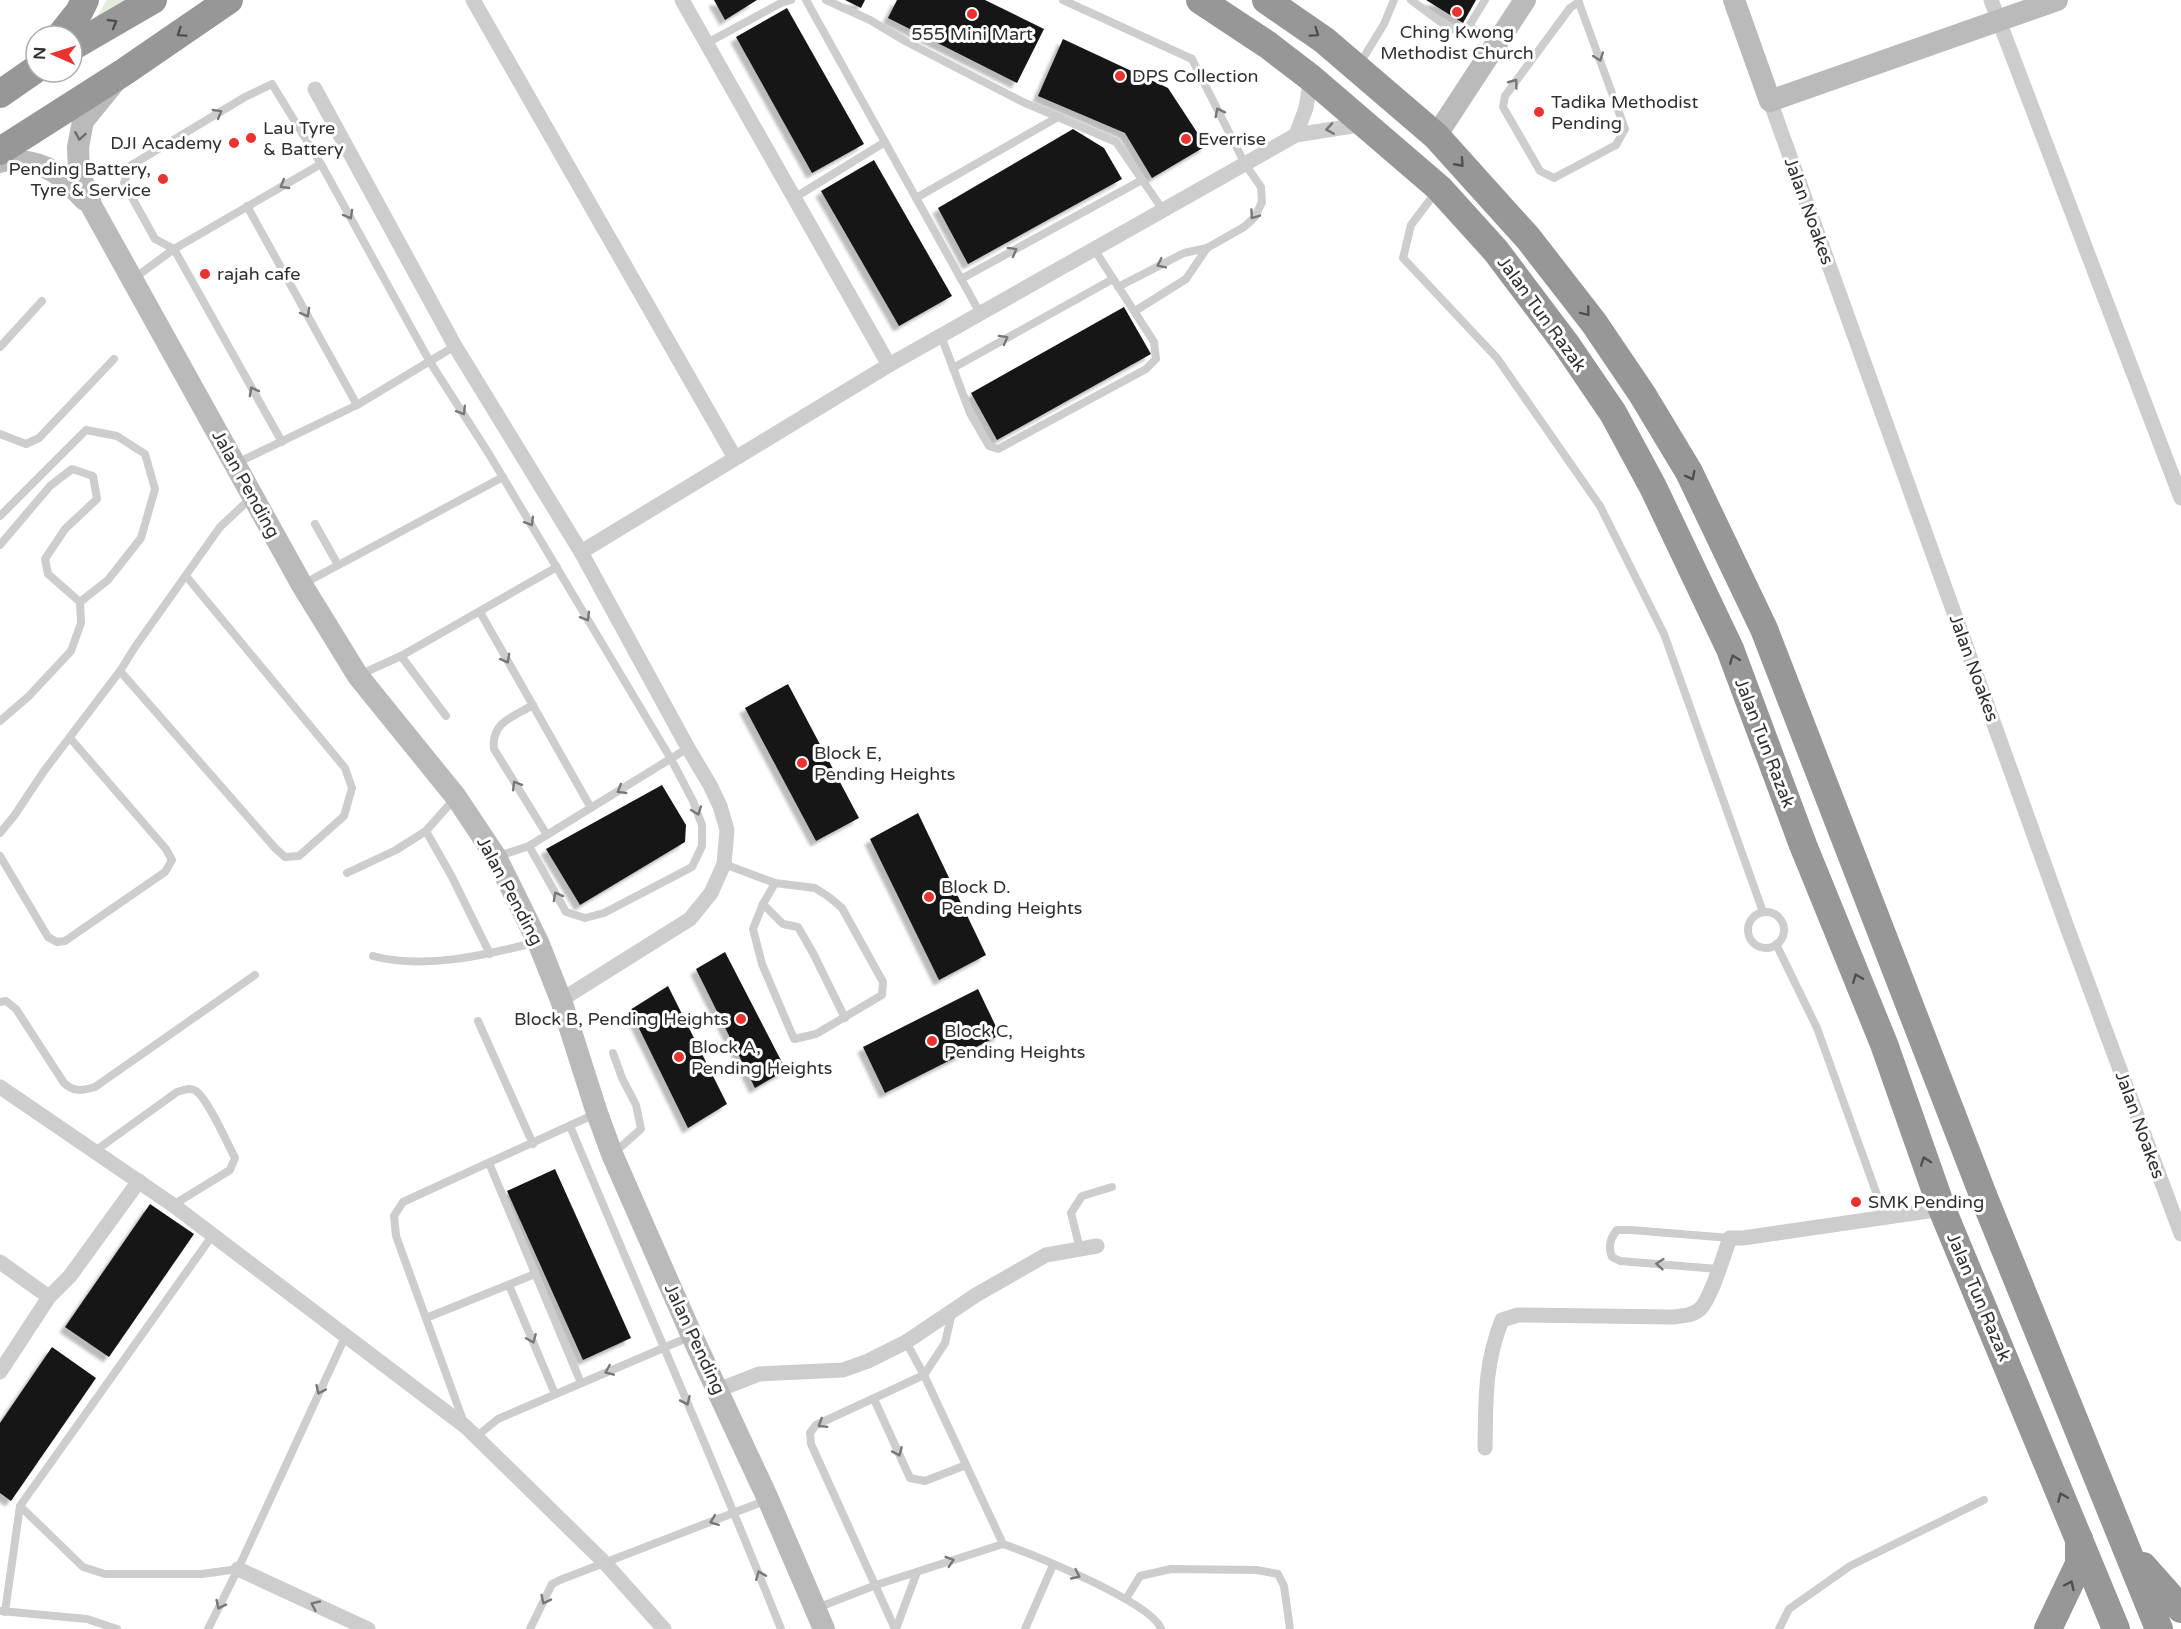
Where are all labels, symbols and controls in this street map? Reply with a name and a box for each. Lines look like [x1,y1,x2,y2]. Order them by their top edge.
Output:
marker: Ching Kwong Methodist Church [1450,5,1464,19]
marker: 555 Mini Mart [965,7,979,21]
one-way arrow [107,19,117,31]
place label: Ching Kwong Methodist Church [1380,21,1534,64]
place label: 555 Mini Mart [911,23,1033,45]
north arrow [24,24,84,84]
one-way arrow [177,26,188,37]
one-way arrow [1308,26,1319,37]
text: N [30,46,50,60]
one-way arrow [1591,51,1604,62]
place label: DPS Collection [1132,65,1259,87]
marker: DPS Collection [1113,69,1127,83]
one-way arrow [1507,79,1518,90]
place label: Tadika Methodist Pending [1551,91,1698,134]
marker: Tadika Methodist Pending [1532,105,1546,119]
one-way arrow [1214,107,1226,118]
one-way arrow [211,109,222,121]
place label: Lau Tyre & Battery [263,117,344,160]
one-way arrow [1325,123,1335,135]
place label: Everrise [1198,128,1266,150]
one-way arrow [74,131,87,141]
marker: Lau Tyre & Battery [244,131,258,145]
place label: DJI Academy [110,132,222,154]
marker: Everrise [1179,132,1193,146]
marker: DJI Academy [227,136,241,150]
street label: Jalan Noakes [1779,154,1839,268]
one-way arrow [1453,156,1464,167]
place label: Pending Battery, Tyre & Service [8,158,151,201]
marker: Pending Battery, Tyre & Service [156,172,170,186]
one-way arrow [280,178,290,189]
one-way arrow [1250,208,1261,219]
one-way arrow [342,209,353,219]
one-way arrow [1006,247,1017,258]
street label: Jalan Tun Razak [1493,252,1591,376]
one-way arrow [1157,256,1168,268]
place label: rajah cafe [217,263,300,285]
marker: rajah cafe [198,267,212,281]
one-way arrow [1578,305,1589,316]
one-way arrow [299,307,310,317]
one-way arrow [998,335,1008,346]
one-way arrow [249,387,260,398]
one-way arrow [454,405,466,415]
street label: Jalan Pending [207,426,285,542]
one-way arrow [1684,469,1695,480]
one-way arrow [522,516,534,526]
one-way arrow [579,611,591,621]
street label: Jalan Noakes [1944,611,2004,725]
one-way arrow [499,653,511,663]
one-way arrow [1728,654,1741,665]
street label: Jalan Tun Razak [1730,675,1800,811]
place label: Block E, Pending Heights [814,742,955,785]
marker: Block E, Pending Heights [795,756,809,770]
one-way arrow [512,781,524,791]
one-way arrow [617,782,627,794]
one-way arrow [689,806,702,816]
street label: Jalan Pending [472,833,548,949]
place label: Block D. Pending Heights [941,876,1082,919]
marker: Block D. Pending Heights [922,890,936,904]
one-way arrow [553,892,564,902]
one-way arrow [1852,973,1864,984]
place label: Block B, Pending Heights [514,1008,729,1030]
marker: Block B, Pending Heights [734,1012,748,1026]
place label: Block C, Pending Heights [944,1020,1085,1063]
marker: Block C, Pending Heights [925,1034,939,1048]
place label: Block A, Pending Heights [691,1036,832,1079]
marker: Block A, Pending Heights [672,1050,686,1064]
street label: Jalan Noakes [2110,1068,2170,1182]
one-way arrow [1920,1156,1933,1167]
place label: SMK Pending [1868,1191,1984,1213]
marker: SMK Pending [1849,1195,1863,1209]
street label: Jalan Tun Razak [1942,1230,2016,1365]
one-way arrow [1655,1258,1665,1271]
street label: Jalan Pending [660,1280,730,1398]
one-way arrow [525,1332,537,1343]
one-way arrow [604,1364,615,1376]
one-way arrow [316,1384,328,1395]
one-way arrow [679,1395,691,1406]
one-way arrow [817,1416,828,1427]
one-way arrow [891,1446,903,1457]
one-way arrow [2057,1492,2069,1503]
one-way arrow [709,1514,720,1527]
one-way arrow [944,1556,955,1568]
one-way arrow [1069,1568,1080,1580]
one-way arrow [754,1570,767,1580]
one-way arrow [2062,1581,2074,1592]
one-way arrow [540,1594,552,1605]
one-way arrow [216,1598,228,1609]
one-way arrow [310,1600,321,1612]

